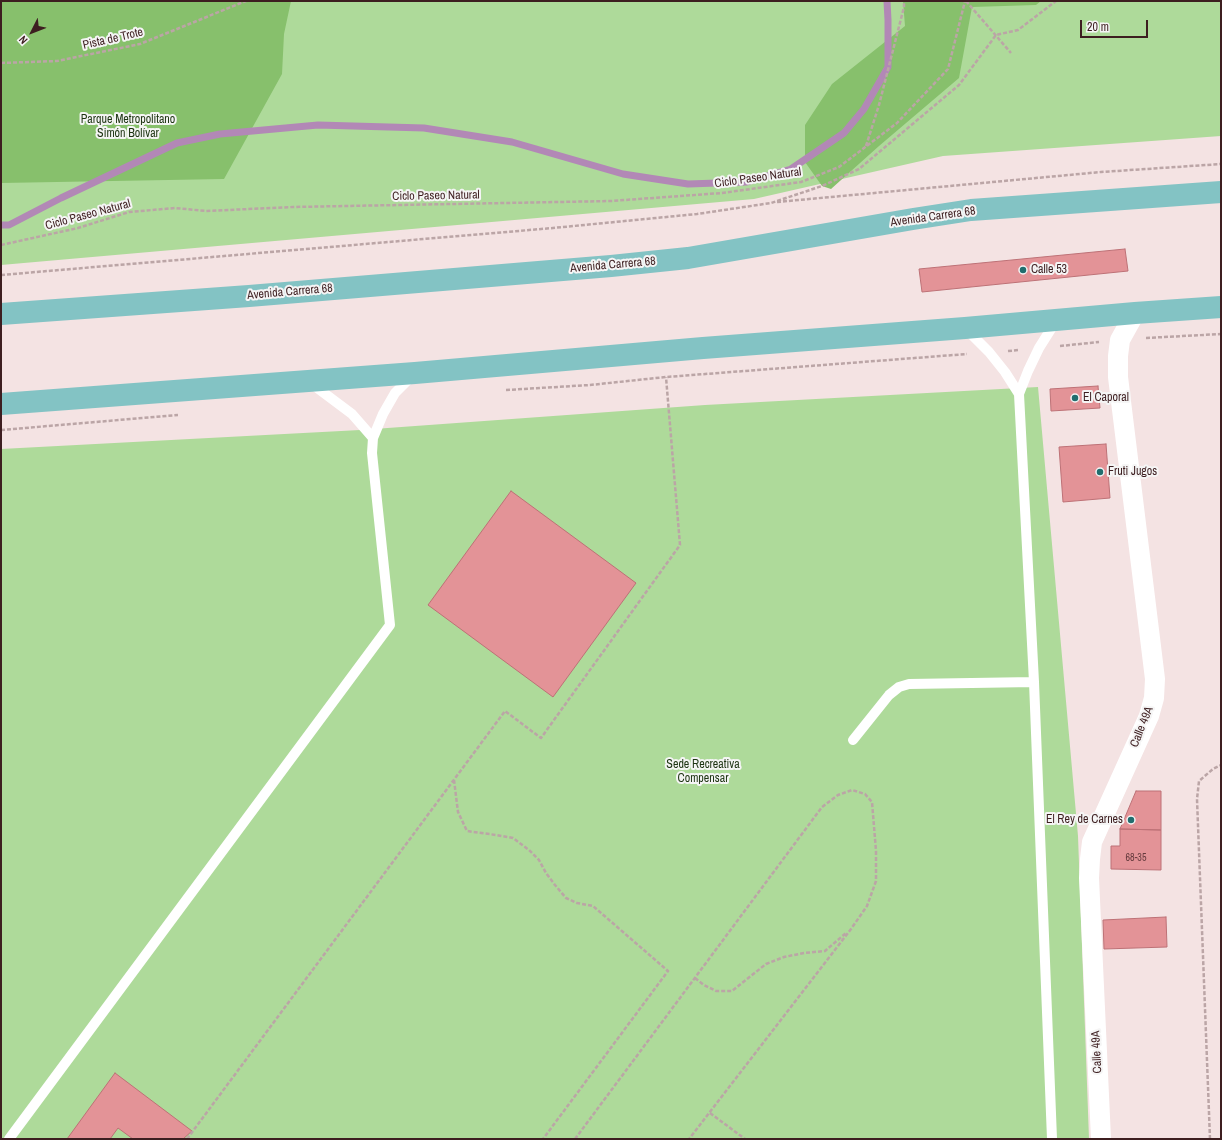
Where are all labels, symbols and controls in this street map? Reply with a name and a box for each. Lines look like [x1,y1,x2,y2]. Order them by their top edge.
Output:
north arrow [12,12,52,52]
scale bar [1082,12,1150,38]
text: 20 m [1087,19,1109,35]
street label: Pista de Trote [81,25,145,53]
text: N [16,33,30,47]
park label: Parque Metropolitano Simón Bolívar [81,113,175,141]
street label: Ciclo Paseo Natural [714,165,802,191]
street label: Ciclo Paseo Natural [392,188,480,204]
street label: Ciclo Paseo Natural [44,197,132,233]
street label: Avenida Carrera 68 [890,204,976,230]
street label: Avenida Carrera 68 [570,254,656,276]
place label: Calle 53 [1031,263,1067,277]
marker: Calle 53 [1018,265,1028,275]
street label: Avenida Carrera 68 [247,281,333,303]
place label: El Caporal [1083,391,1129,405]
marker: El Caporal [1070,393,1080,403]
place label: Fruti Jugos [1108,465,1157,479]
marker: Fruti Jugos [1095,467,1105,477]
street label: Calle 49A [1127,705,1157,749]
park label: Sede Recreativa Compensar [666,758,740,786]
place label: El Rey de Carnes [1046,813,1123,827]
marker: El Rey de Carnes [1126,815,1136,825]
house number: 68-35 [1126,852,1146,864]
street label: Calle 49A [1089,1030,1105,1074]

